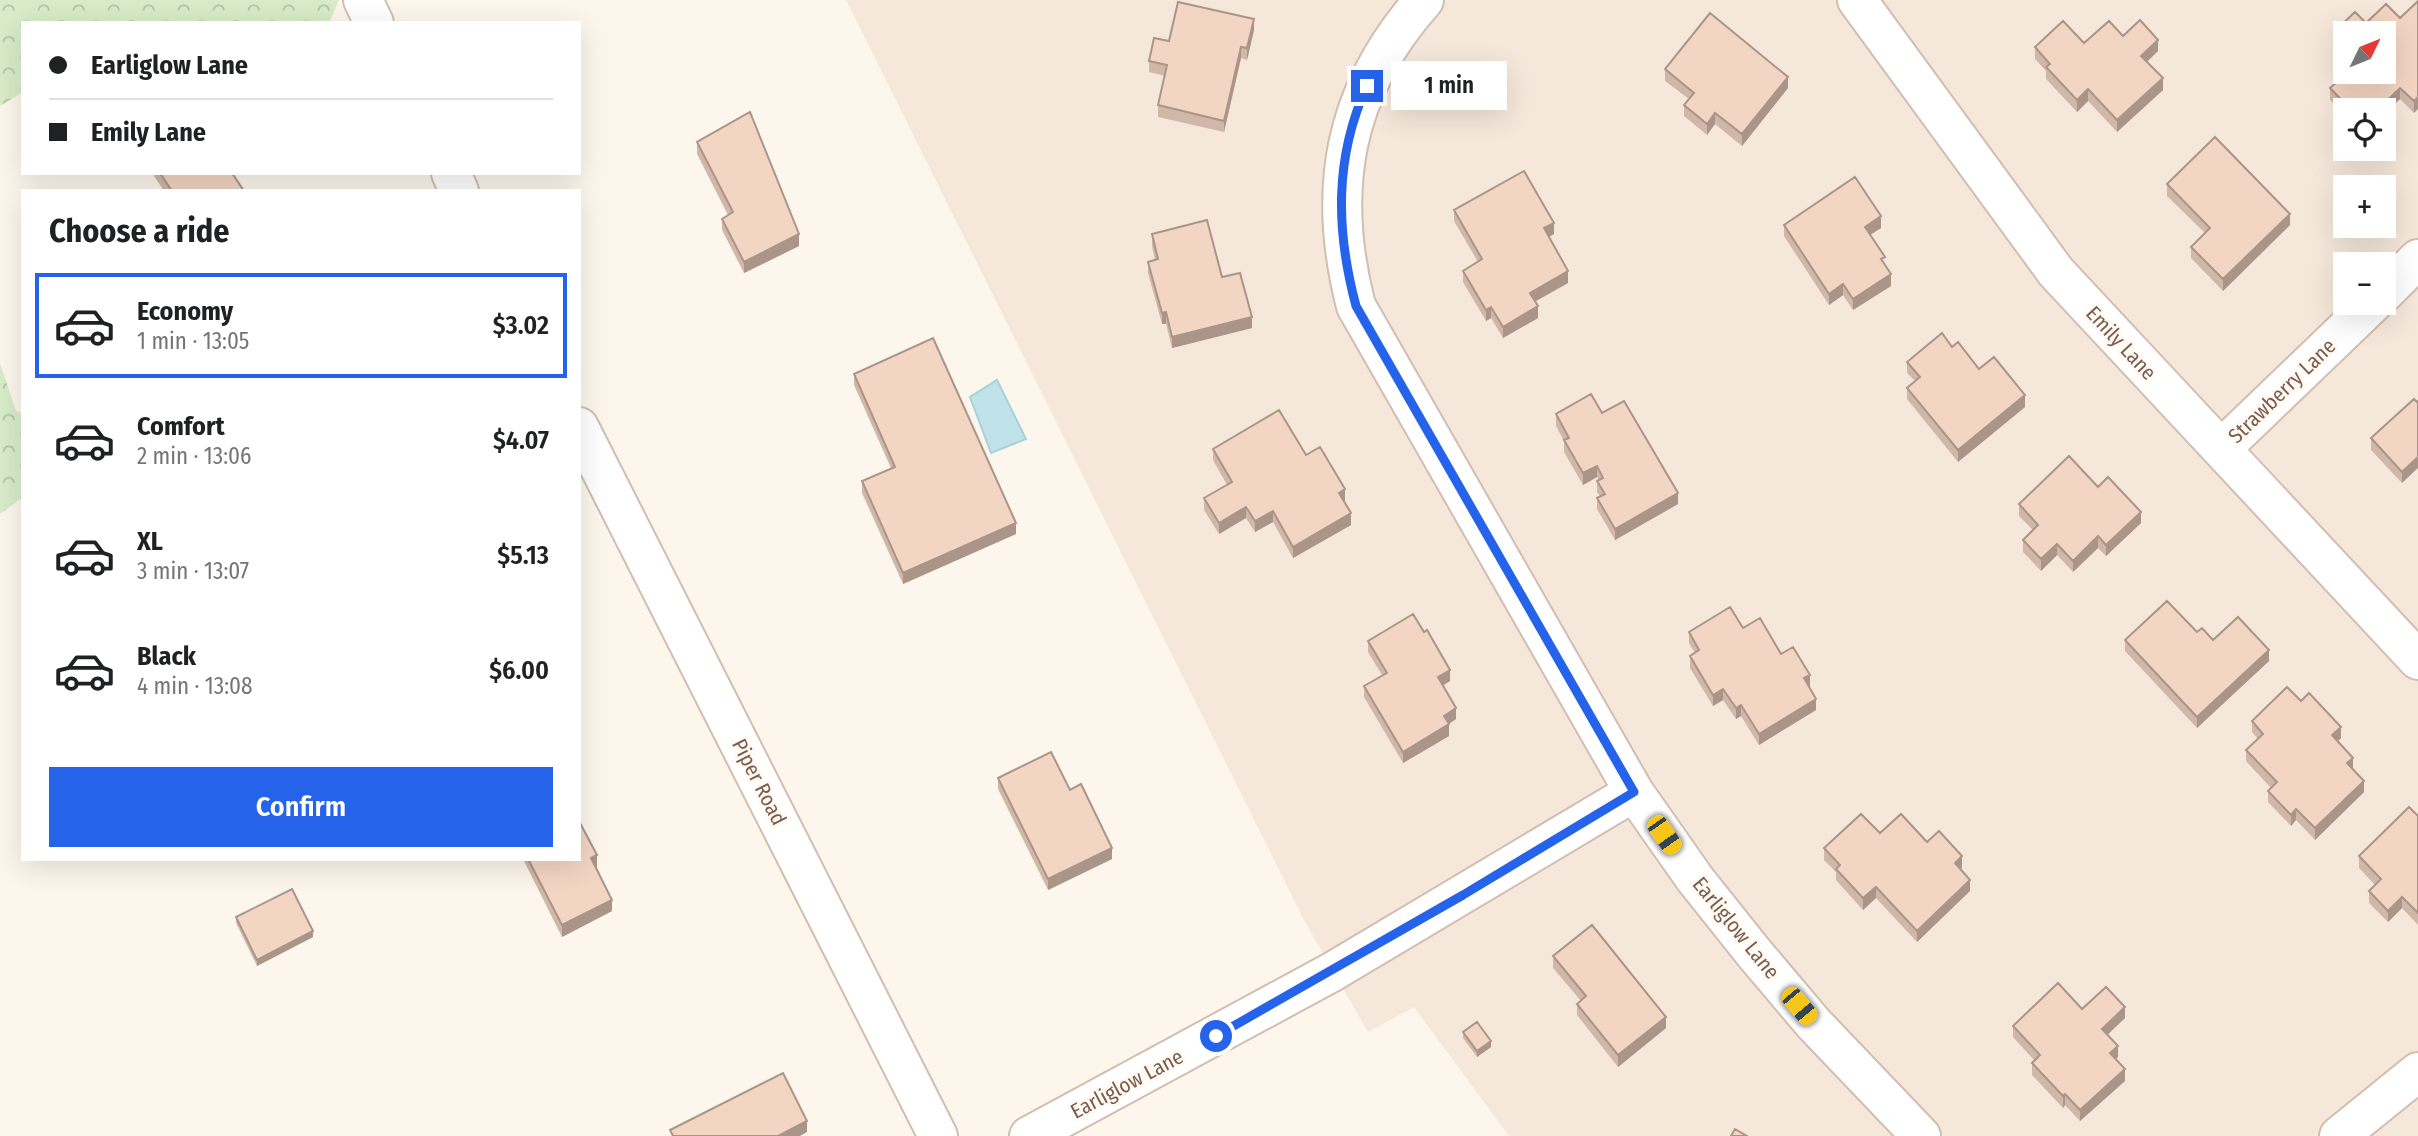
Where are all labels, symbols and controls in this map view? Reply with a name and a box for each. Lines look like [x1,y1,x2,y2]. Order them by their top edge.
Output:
north arrow [2333,21,2396,84]
map controls [2333,21,2396,315]
text: Earliglow Lane [91,50,248,81]
callout: 1 min [1392,62,1507,110]
route end [1351,70,1383,102]
text: 1 min [1424,71,1474,99]
button: locate [2333,98,2396,161]
text: Emily Lane [91,117,206,148]
button: + [2333,175,2396,238]
text: Choose a ride [49,212,230,250]
button: − [2333,252,2396,315]
icon: car [53,294,116,357]
text: Economy [137,296,233,327]
street label: Emily Lane [2080,301,2162,385]
text: $3.02 [493,310,549,341]
text: 1 min · 13:05 [137,327,249,355]
street label: Strawberry Lane [2223,333,2341,449]
icon: car [53,409,116,472]
text: Comfort [137,411,225,442]
text: $4.07 [493,425,549,456]
text: 2 min · 13:06 [137,442,251,470]
icon: car [53,524,116,587]
text: XL [137,526,163,557]
text: $5.13 [497,540,549,571]
text: 3 min · 13:07 [137,557,249,585]
icon: car [53,639,116,702]
text: Black [137,641,196,672]
text: $6.00 [489,655,549,686]
text: 4 min · 13:08 [137,672,253,700]
street label: Piper Road [726,734,792,830]
button: Confirm [49,767,553,847]
car [1644,812,1685,858]
street label: Earliglow Lane [1687,872,1785,984]
car [1778,983,1821,1029]
route start [1200,1020,1232,1052]
street label: Earliglow Lane [1066,1043,1188,1125]

